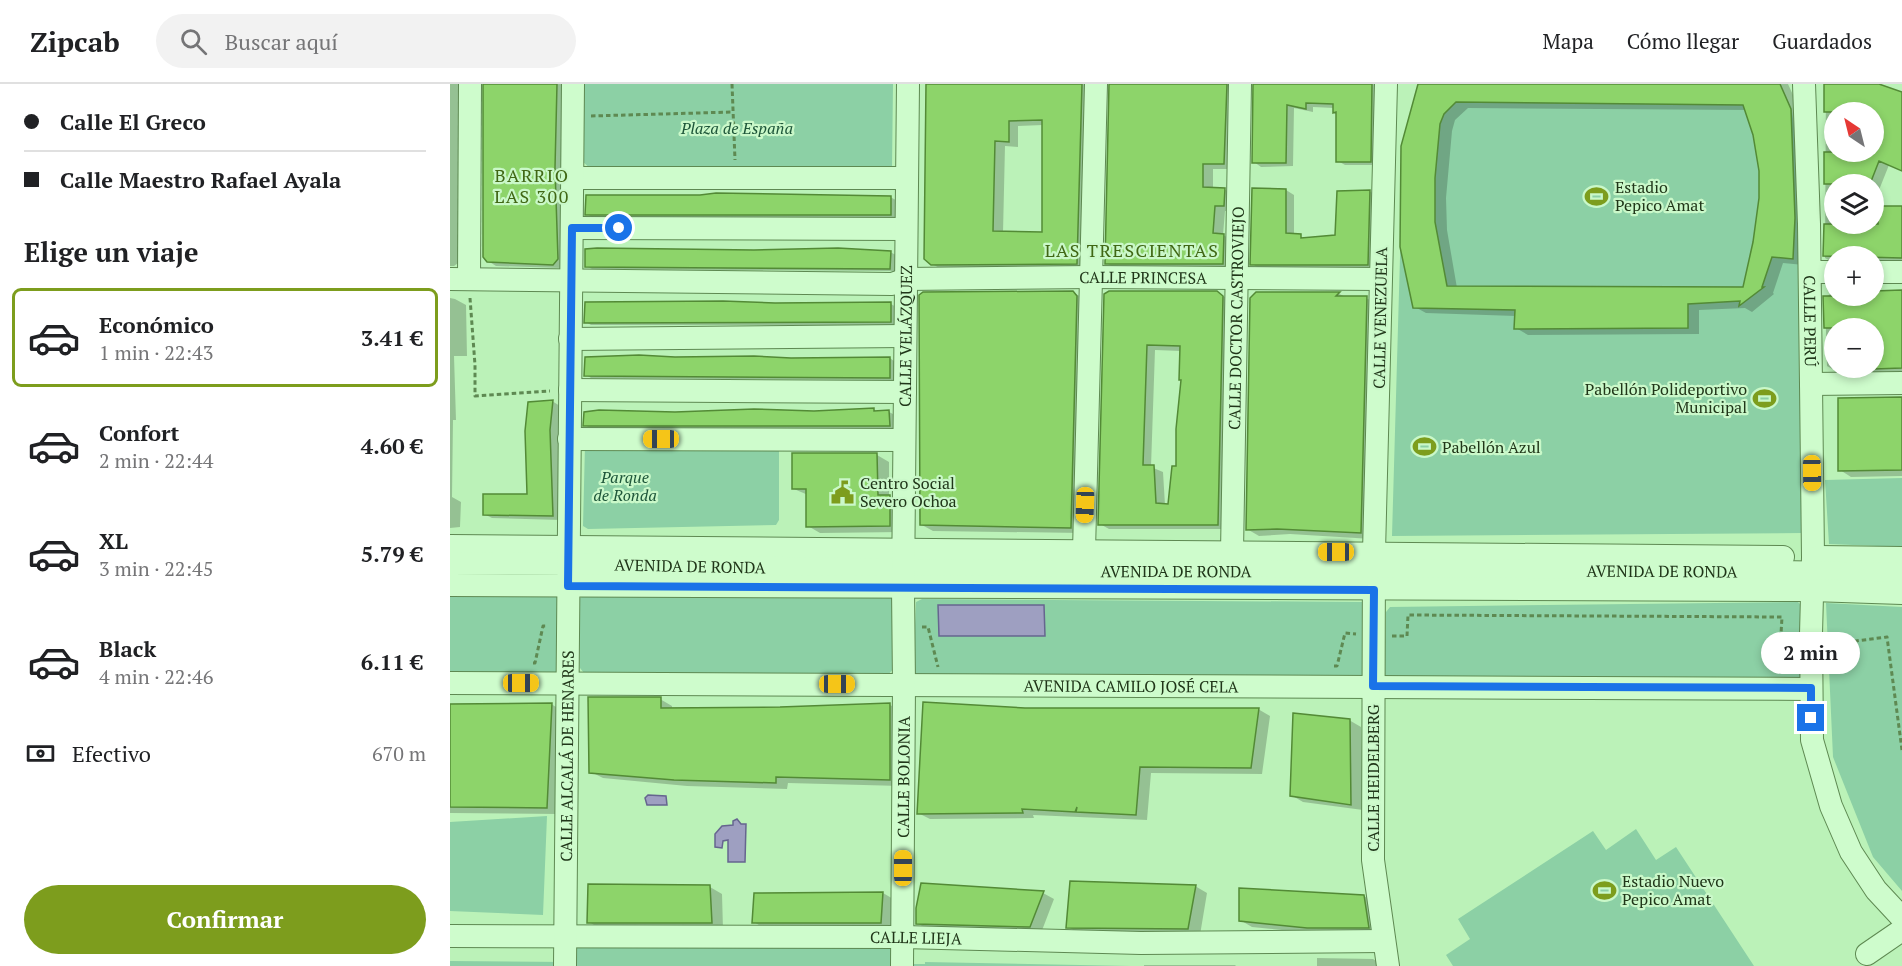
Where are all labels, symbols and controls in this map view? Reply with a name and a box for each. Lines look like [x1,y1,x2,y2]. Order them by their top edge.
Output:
search box [156,14,576,68]
text: Zipcab [30,23,120,60]
icon: search [177,25,210,58]
text: Buscar aquí [225,27,338,56]
text: Mapa [1542,27,1594,55]
text: Cómo llegar [1627,27,1739,55]
text: Guardados [1772,27,1872,55]
north arrow [1824,102,1884,162]
map controls [1824,102,1884,378]
text: Calle El Greco [60,107,206,136]
park label: Plaza de España [680,117,793,139]
district label: BARRIO LAS 300 [494,163,570,208]
text: Calle Maestro Rafael Ayala [60,165,341,194]
button: layers [1824,174,1884,234]
place label: Estadio Pepico Amat [1615,176,1704,216]
sports icon: Estadio Pepico Amat [1584,183,1610,209]
street label: CALLE DOCTOR CASTROVIEJO [1223,206,1249,430]
route start [605,214,632,241]
text: Elige un viaje [24,234,198,270]
district label: LAS TRESCIENTAS [1045,238,1219,262]
button: + [1824,246,1884,306]
street label: CALLE VENEZUELA [1368,247,1392,389]
street label: CALLE VELÁZQUEZ [894,265,917,407]
street label: CALLE PRINCESA [1079,266,1207,289]
street label: CALLE PERÚ [1799,275,1822,367]
text: Económico [99,310,214,339]
icon: car [27,311,81,365]
button: − [1824,318,1884,378]
text: 3.41 € [361,323,423,352]
text: 1 min · 22:43 [99,339,213,366]
place label: Pabellón Polideportivo Municipal [1585,378,1747,418]
sports icon: Pabellón Polideportivo Municipal [1752,385,1778,411]
text: Confort [99,418,179,447]
icon: car [27,419,81,473]
car [643,430,679,448]
text: 4.60 € [361,431,423,460]
sports icon: Pabellón Azul [1411,434,1437,460]
place label: Pabellón Azul [1442,436,1541,458]
text: 2 min · 22:44 [99,447,213,474]
car [1803,455,1821,491]
park label: Parque de Ronda [593,466,657,506]
place label: Centro Social Severo Ochoa [860,472,957,512]
public building icon: Centro Social Severo Ochoa [829,479,855,505]
car [1075,487,1095,523]
text: XL [99,526,128,555]
icon: car [27,527,81,581]
text: 5.79 € [361,539,423,568]
car [1318,543,1354,561]
street label: AVENIDA DE RONDA [614,554,766,579]
text: 3 min · 22:45 [99,555,213,582]
street label: AVENIDA DE RONDA [1100,560,1252,582]
street label: AVENIDA DE RONDA [1586,560,1738,583]
callout: 2 min [1762,631,1860,673]
text: Black [99,634,156,663]
icon: car [27,635,81,689]
text: 2 min [1783,639,1838,666]
text: 6.11 € [361,647,423,676]
street label: CALLE ALCALÁ DE HENARES [555,650,579,862]
text: 4 min · 22:46 [99,663,213,690]
car [503,674,539,692]
car [819,675,855,693]
street label: AVENIDA CAMILO JOSÉ CELA [1024,675,1239,697]
street label: CALLE HEIDELBERG [1362,704,1384,852]
route end [1797,704,1824,731]
street label: CALLE BOLONIA [892,716,915,838]
icon: cash [24,737,57,770]
text: Efectivo [72,739,151,768]
text: 670 m [372,740,426,767]
car [894,850,912,886]
place label: Estadio Nuevo Pepico Amat [1622,870,1724,910]
sports icon: Estadio Nuevo Pepico Amat [1591,877,1617,903]
button: Confirmar [24,885,426,954]
street label: CALLE LIEJA [870,926,962,949]

